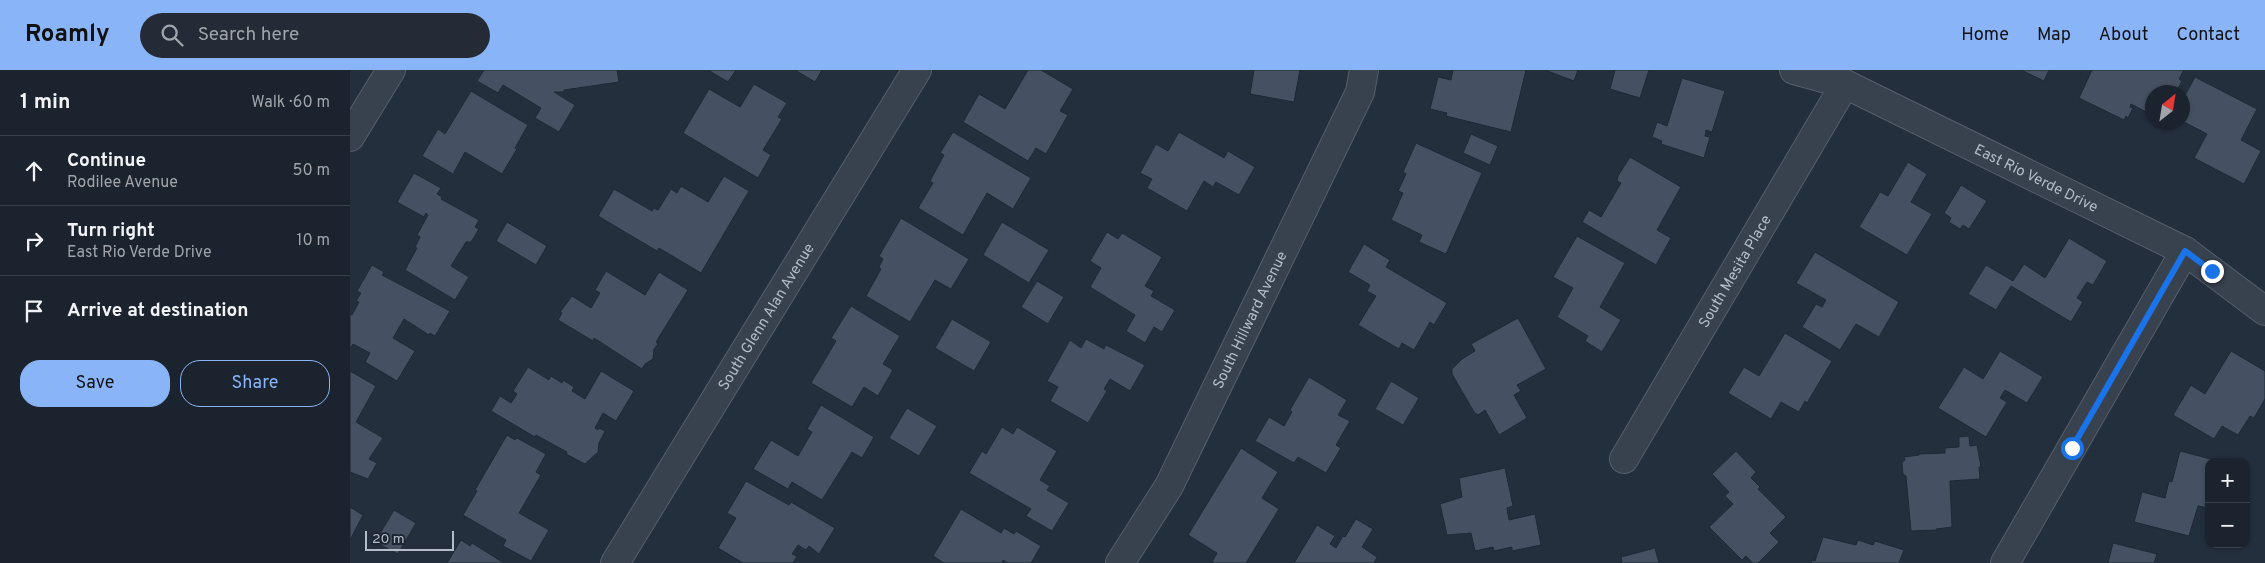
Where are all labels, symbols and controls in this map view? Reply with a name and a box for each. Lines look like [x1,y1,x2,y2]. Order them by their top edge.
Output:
search box [140,13,490,58]
text: Roamly [25,20,110,50]
icon: search [158,21,186,49]
text: Search here [198,23,299,47]
text: Home [1961,24,2009,47]
text: Map [2037,24,2071,47]
text: About [2099,24,2148,47]
text: Contact [2176,24,2240,47]
north arrow [2145,85,2190,130]
text: 1 min [20,89,70,116]
text: Walk · 60 m [251,93,330,113]
street label: East Rio Verde Drive [1971,141,2101,218]
text: Continue [67,149,146,173]
icon: ahead [20,157,48,185]
text: 50 m [293,161,330,181]
text: Rodilee Avenue [67,173,178,193]
street label: South Mesita Place [1695,212,1777,332]
text: Turn right [67,219,155,243]
icon: right [20,227,48,255]
text: 10 m [296,231,330,251]
street label: South Glenn Alan Avenue [715,240,820,394]
text: East Rio Verde Drive [67,243,212,263]
street label: South Hillward Avenue [1209,248,1292,392]
route end [2201,260,2224,283]
icon: arrive [20,297,48,325]
text: Arrive at destination [67,299,248,323]
button: Save [20,360,170,407]
button: Share [180,360,330,407]
route start [2061,437,2084,460]
map controls [2205,458,2250,548]
button: + [2205,458,2250,503]
button: − [2205,503,2250,548]
scale bar [365,528,454,551]
text: 20 m [372,531,405,548]

